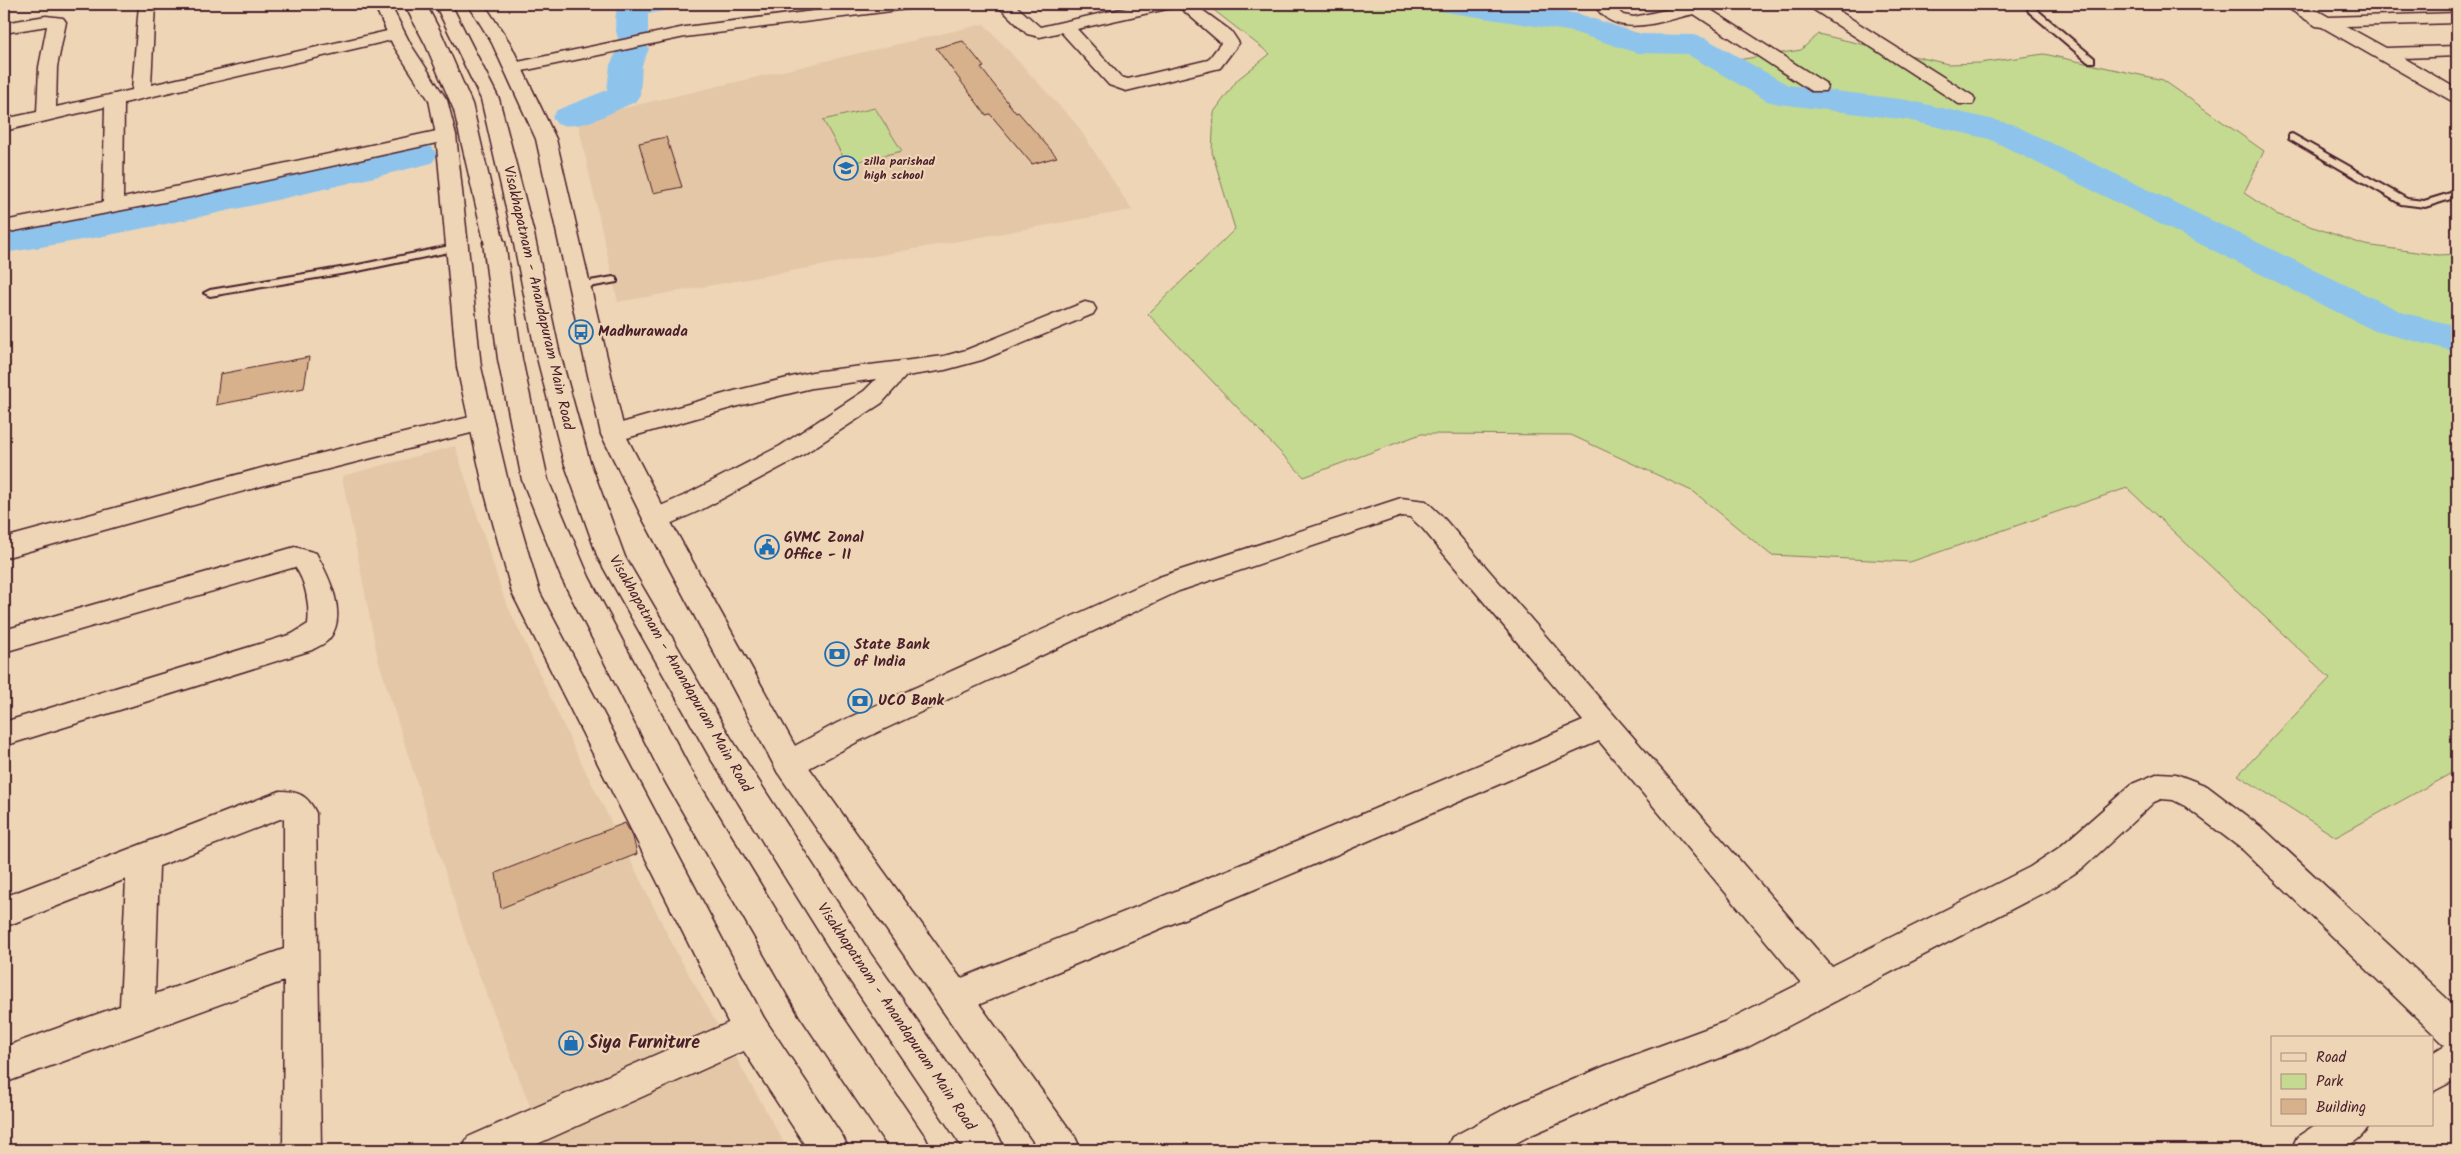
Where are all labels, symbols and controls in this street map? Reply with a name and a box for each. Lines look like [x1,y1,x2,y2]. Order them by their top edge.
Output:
place label: zilla parishad high school [864,152,936,185]
school or university icon: zilla parishad high school [833,155,859,181]
street label: Visakhapatnam - Anandapuram Main Road [496,164,580,433]
bus stop icon: Madhurawada [568,319,594,345]
place label: Madhurawada [598,320,688,344]
place label: GVMC Zonal Office - II [784,526,864,567]
public building icon: GVMC Zonal Office - II [754,534,780,560]
street label: Visakhapatnam - Anandapuram Main Road [602,551,758,798]
place label: State Bank of India [854,633,930,674]
bank icon: State Bank of India [824,641,850,667]
bank icon: UCO Bank [847,688,873,714]
place label: UCO Bank [878,689,945,713]
street label: Visakhapatnam - Anandapuram Main Road [810,898,982,1136]
place label: Siya Furniture [588,1029,700,1058]
shop icon: Siya Furniture [558,1030,584,1056]
legend [2271,1036,2434,1126]
text: Road [2316,1046,2347,1070]
text: Park [2316,1070,2344,1094]
text: Building [2316,1096,2366,1120]

